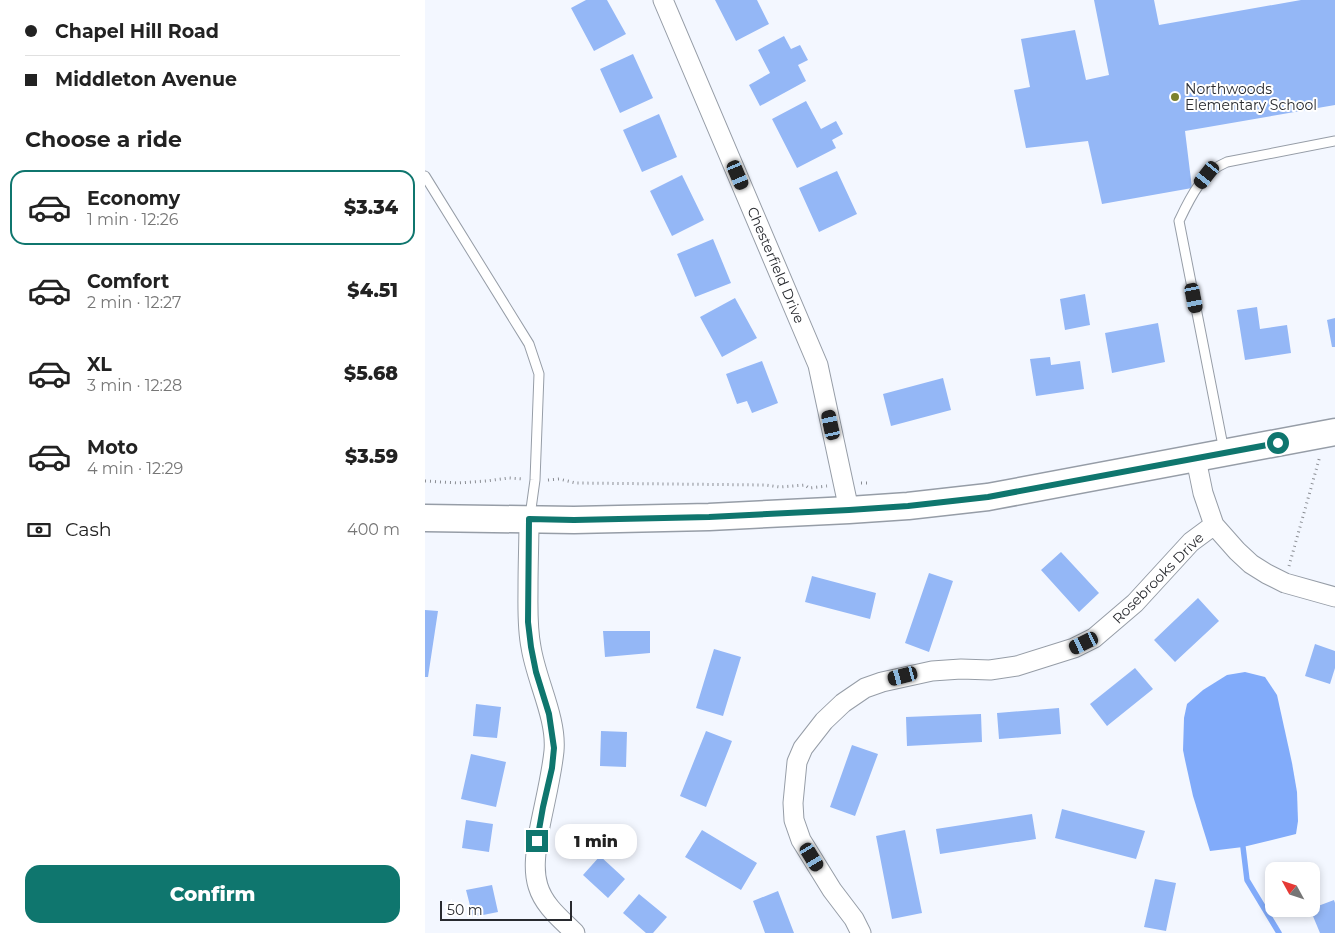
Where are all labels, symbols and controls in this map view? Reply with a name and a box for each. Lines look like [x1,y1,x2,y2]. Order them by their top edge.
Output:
text: Chapel Hill Road [55,20,219,43]
text: Middleton Avenue [55,68,237,91]
place label: Northwoods Elementary School [1185,80,1317,114]
marker: Northwoods Elementary School [1169,91,1181,103]
text: Choose a ride [25,126,182,153]
car [725,158,750,192]
car [1191,159,1222,191]
icon: car [27,185,72,230]
text: Economy [87,187,180,210]
text: $3.34 [344,196,398,219]
street label: Chesterfield Drive [743,204,809,326]
text: 1 min · 12:26 [87,210,179,229]
icon: car [27,268,72,313]
text: Comfort [87,270,169,293]
text: $4.51 [347,279,398,302]
car [1183,282,1204,314]
text: 2 min · 12:27 [87,293,182,312]
icon: car [27,351,72,396]
text: XL [87,353,112,376]
text: $5.68 [344,362,398,385]
text: 3 min · 12:28 [87,376,182,395]
car [820,409,841,441]
route start [1267,432,1289,454]
icon: car [27,434,72,479]
text: Moto [87,436,138,459]
text: $3.59 [345,445,398,468]
text: 4 min · 12:29 [87,459,183,478]
icon: cash [25,516,53,544]
text: Cash [65,518,112,541]
text: 400 m [347,520,400,539]
street label: Rosebrooks Drive [1109,529,1207,627]
car [1067,630,1100,656]
car [886,665,919,687]
callout: 1 min [555,824,637,858]
route end [526,830,548,852]
text: 1 min [574,832,618,851]
car [797,840,826,874]
north arrow [1265,862,1320,918]
map controls [1265,862,1320,917]
button: Confirm [25,865,400,923]
scale bar [440,898,573,921]
text: 50 m [447,901,483,919]

